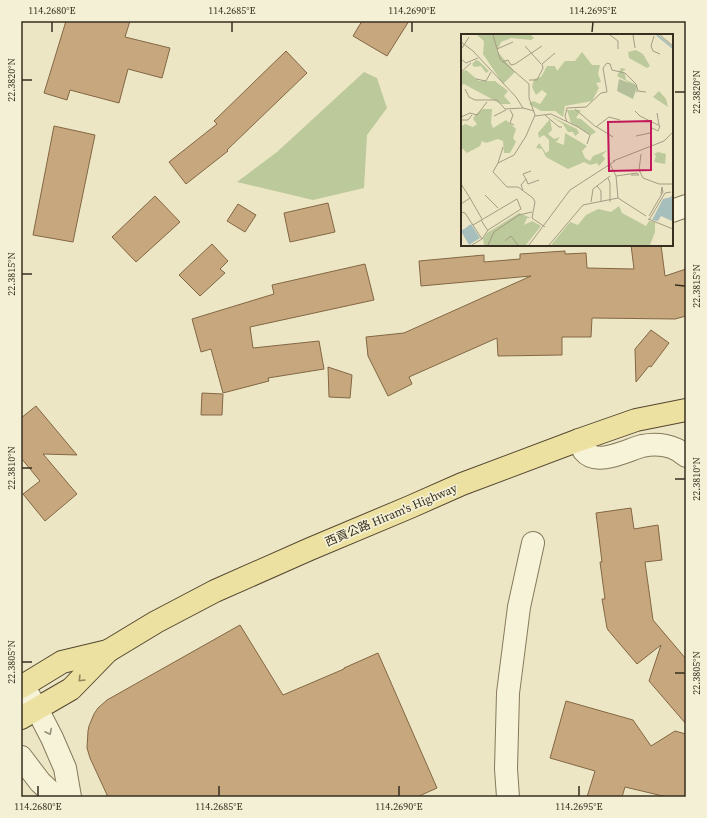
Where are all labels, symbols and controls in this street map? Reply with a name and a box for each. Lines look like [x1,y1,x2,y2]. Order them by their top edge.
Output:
text: 114.2680°E [28,4,76,17]
text: 114.2685°E [208,4,256,17]
text: 114.2690°E [388,4,436,17]
text: 114.2695°E [569,4,617,17]
inset map [461,34,673,246]
text: 22.3820°N [5,58,18,102]
text: 22.3820°N [690,70,703,114]
text: 22.3815°N [5,252,18,296]
text: 22.3815°N [690,264,703,308]
text: 22.3810°N [5,446,18,490]
text: 22.3810°N [690,457,703,501]
street label: 西貢公路 Hiram's Highway [323,480,460,550]
text: 22.3805°N [5,640,18,684]
text: 22.3805°N [690,651,703,695]
one-way arrow [78,674,86,682]
one-way arrow [44,728,52,735]
text: 114.2680°E [14,800,62,813]
text: 114.2685°E [195,800,243,813]
text: 114.2690°E [375,800,423,813]
text: 114.2695°E [555,800,603,813]

